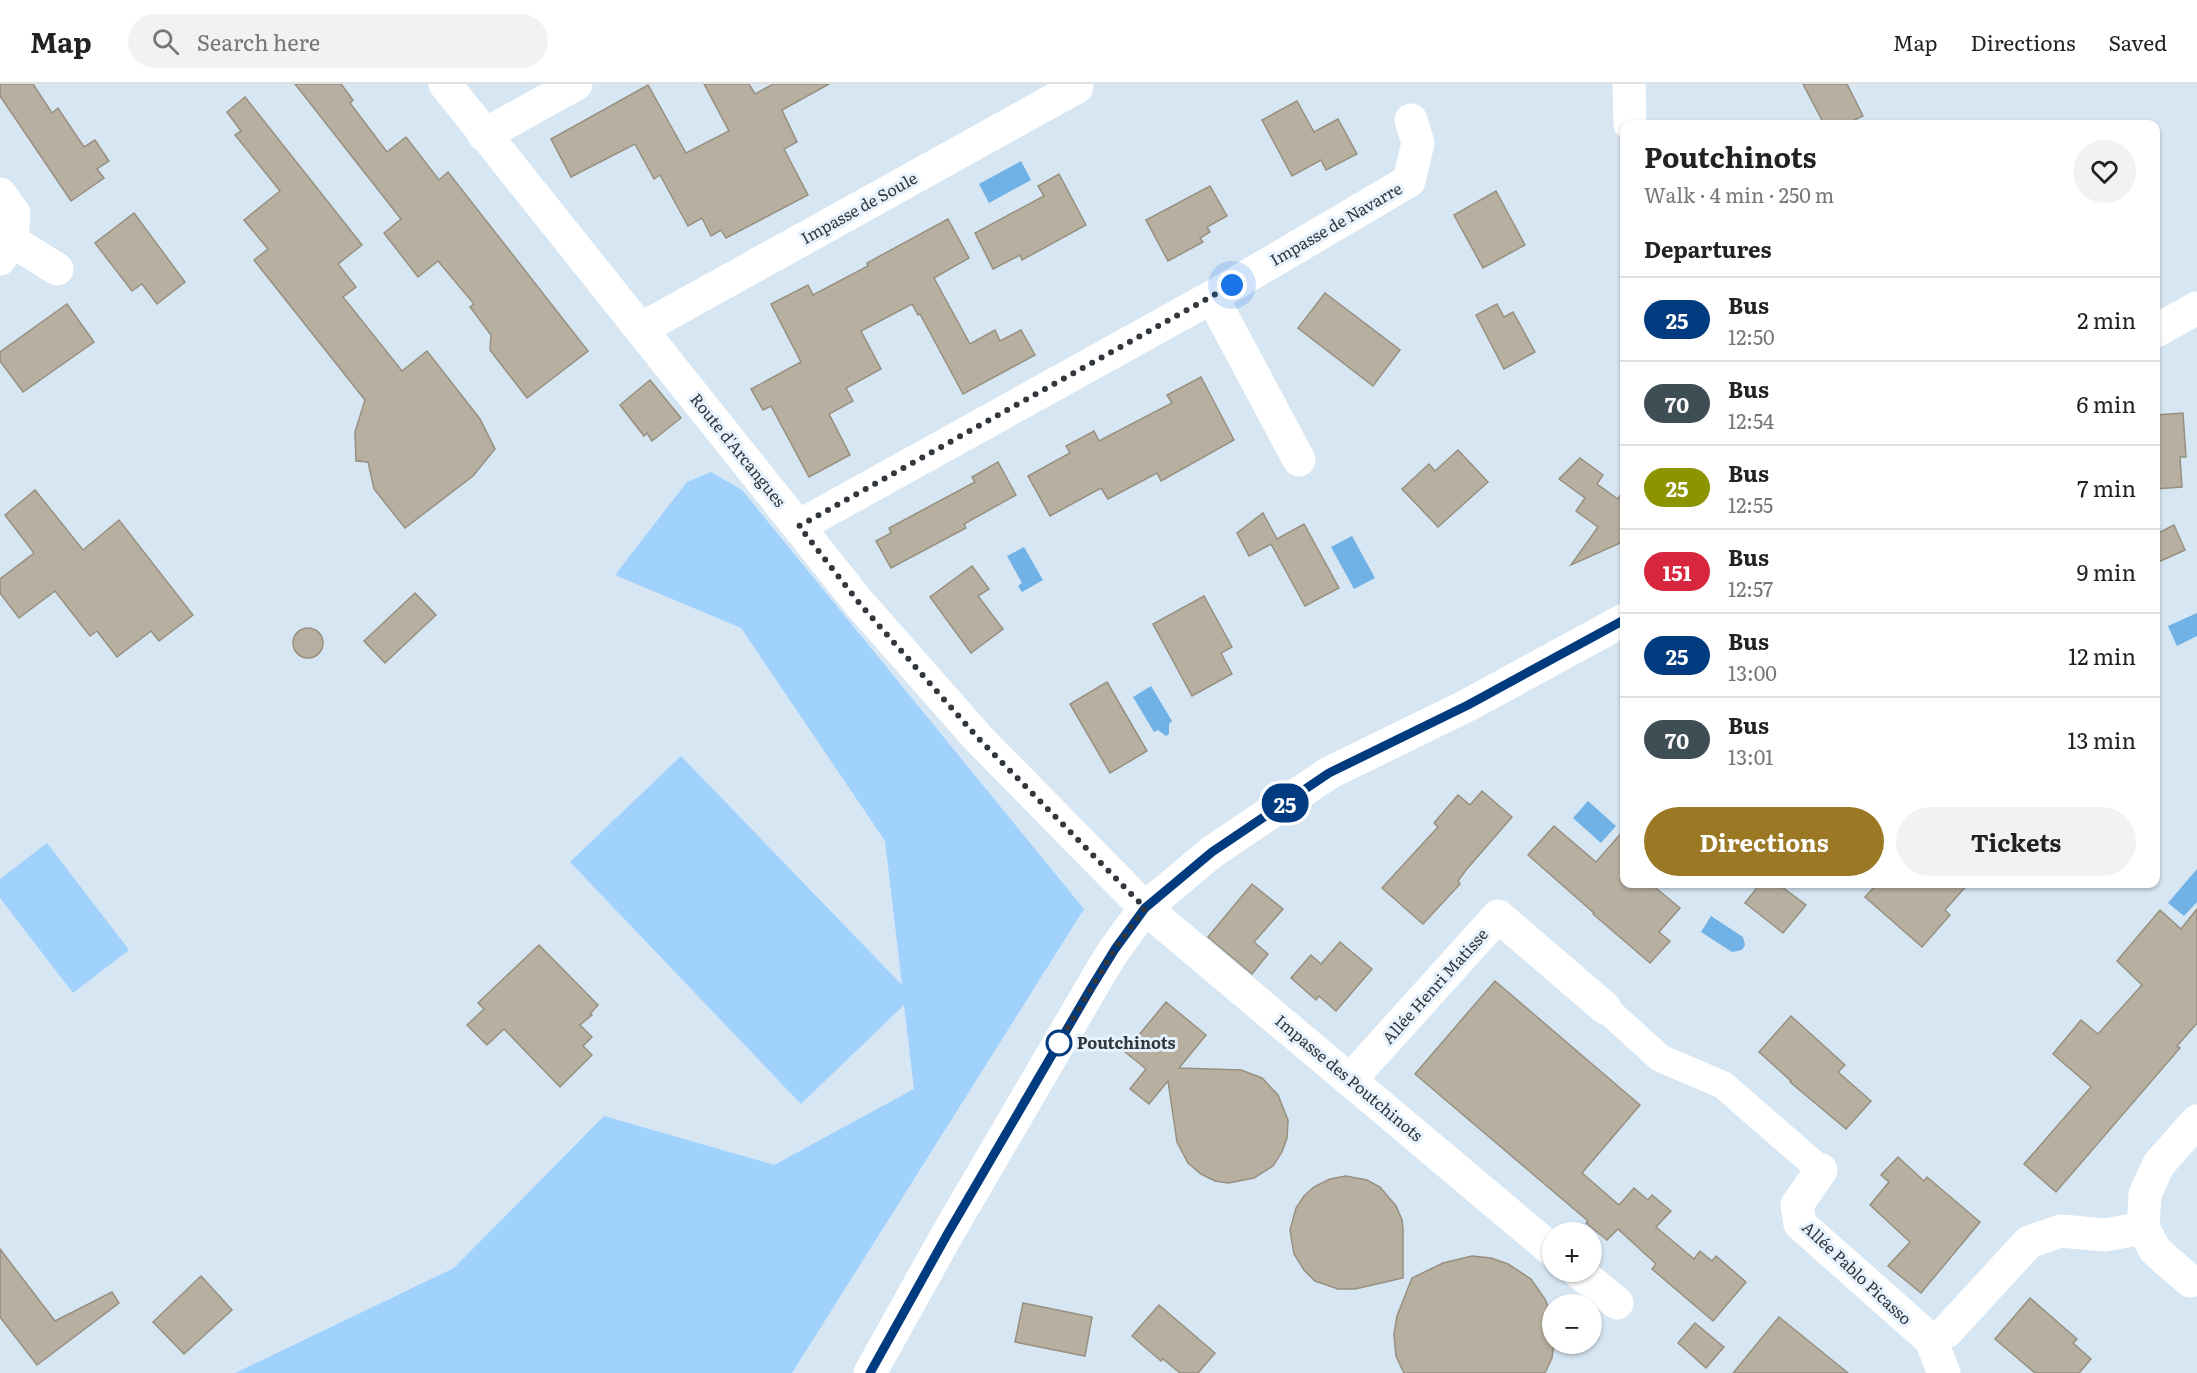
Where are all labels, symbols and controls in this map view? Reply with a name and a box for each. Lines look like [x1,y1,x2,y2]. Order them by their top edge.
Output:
search box [128,14,548,68]
text: Map [30,20,92,62]
icon: search [149,25,182,58]
text: Search here [197,25,320,58]
text: Map [1893,26,1938,57]
text: Directions [1971,26,2076,57]
text: Saved [2109,26,2167,57]
text: Poutchinots [1644,135,1816,177]
button: heart [2073,140,2136,203]
street label: Impasse de Soule [796,165,921,249]
street label: Impasse de Navarre [1265,176,1406,271]
text: Walk · 4 min · 250 m [1644,179,1834,209]
text: Departures [1644,232,1771,265]
your location [1217,270,1247,300]
text: Bus [1728,288,1769,321]
text: 2 min [2077,303,2136,336]
text: 25 [1666,304,1688,335]
text: 12:50 [1728,321,1775,351]
text: Bus [1728,372,1769,405]
street label: Route d'Arcangues [685,387,792,511]
text: 6 min [2077,387,2136,420]
text: 70 [1665,388,1689,419]
text: 12:54 [1728,405,1774,435]
text: Bus [1728,456,1769,489]
text: 7 min [2077,471,2136,504]
text: 25 [1666,472,1688,503]
text: 12:55 [1728,489,1773,519]
text: Bus [1728,540,1769,573]
text: 9 min [2077,555,2136,588]
text: 151 [1663,556,1691,587]
text: 12:57 [1728,573,1773,603]
text: Bus [1728,624,1769,657]
text: 12 min [2068,639,2136,672]
text: 25 [1666,640,1688,671]
text: 13:00 [1728,657,1777,687]
text: Bus [1728,708,1769,741]
text: 13 min [2067,723,2136,756]
text: 70 [1665,724,1689,755]
text: 13:01 [1728,741,1773,771]
line badge: 25 [1258,784,1312,822]
text: 25 [1274,788,1296,819]
button: Directions [1644,807,1884,876]
button: Tickets [1896,807,2136,876]
street label: Allée Henri Matisse [1376,922,1493,1049]
street label: Impasse des Poutchinots [1271,1008,1429,1146]
marker: Poutchinots [1046,1030,1072,1056]
place label: Poutchinots [1077,1030,1176,1054]
street label: Allée Pablo Picasso [1797,1215,1918,1330]
map controls [1542,1222,1602,1354]
button: + [1542,1222,1602,1282]
button: − [1542,1294,1602,1354]

